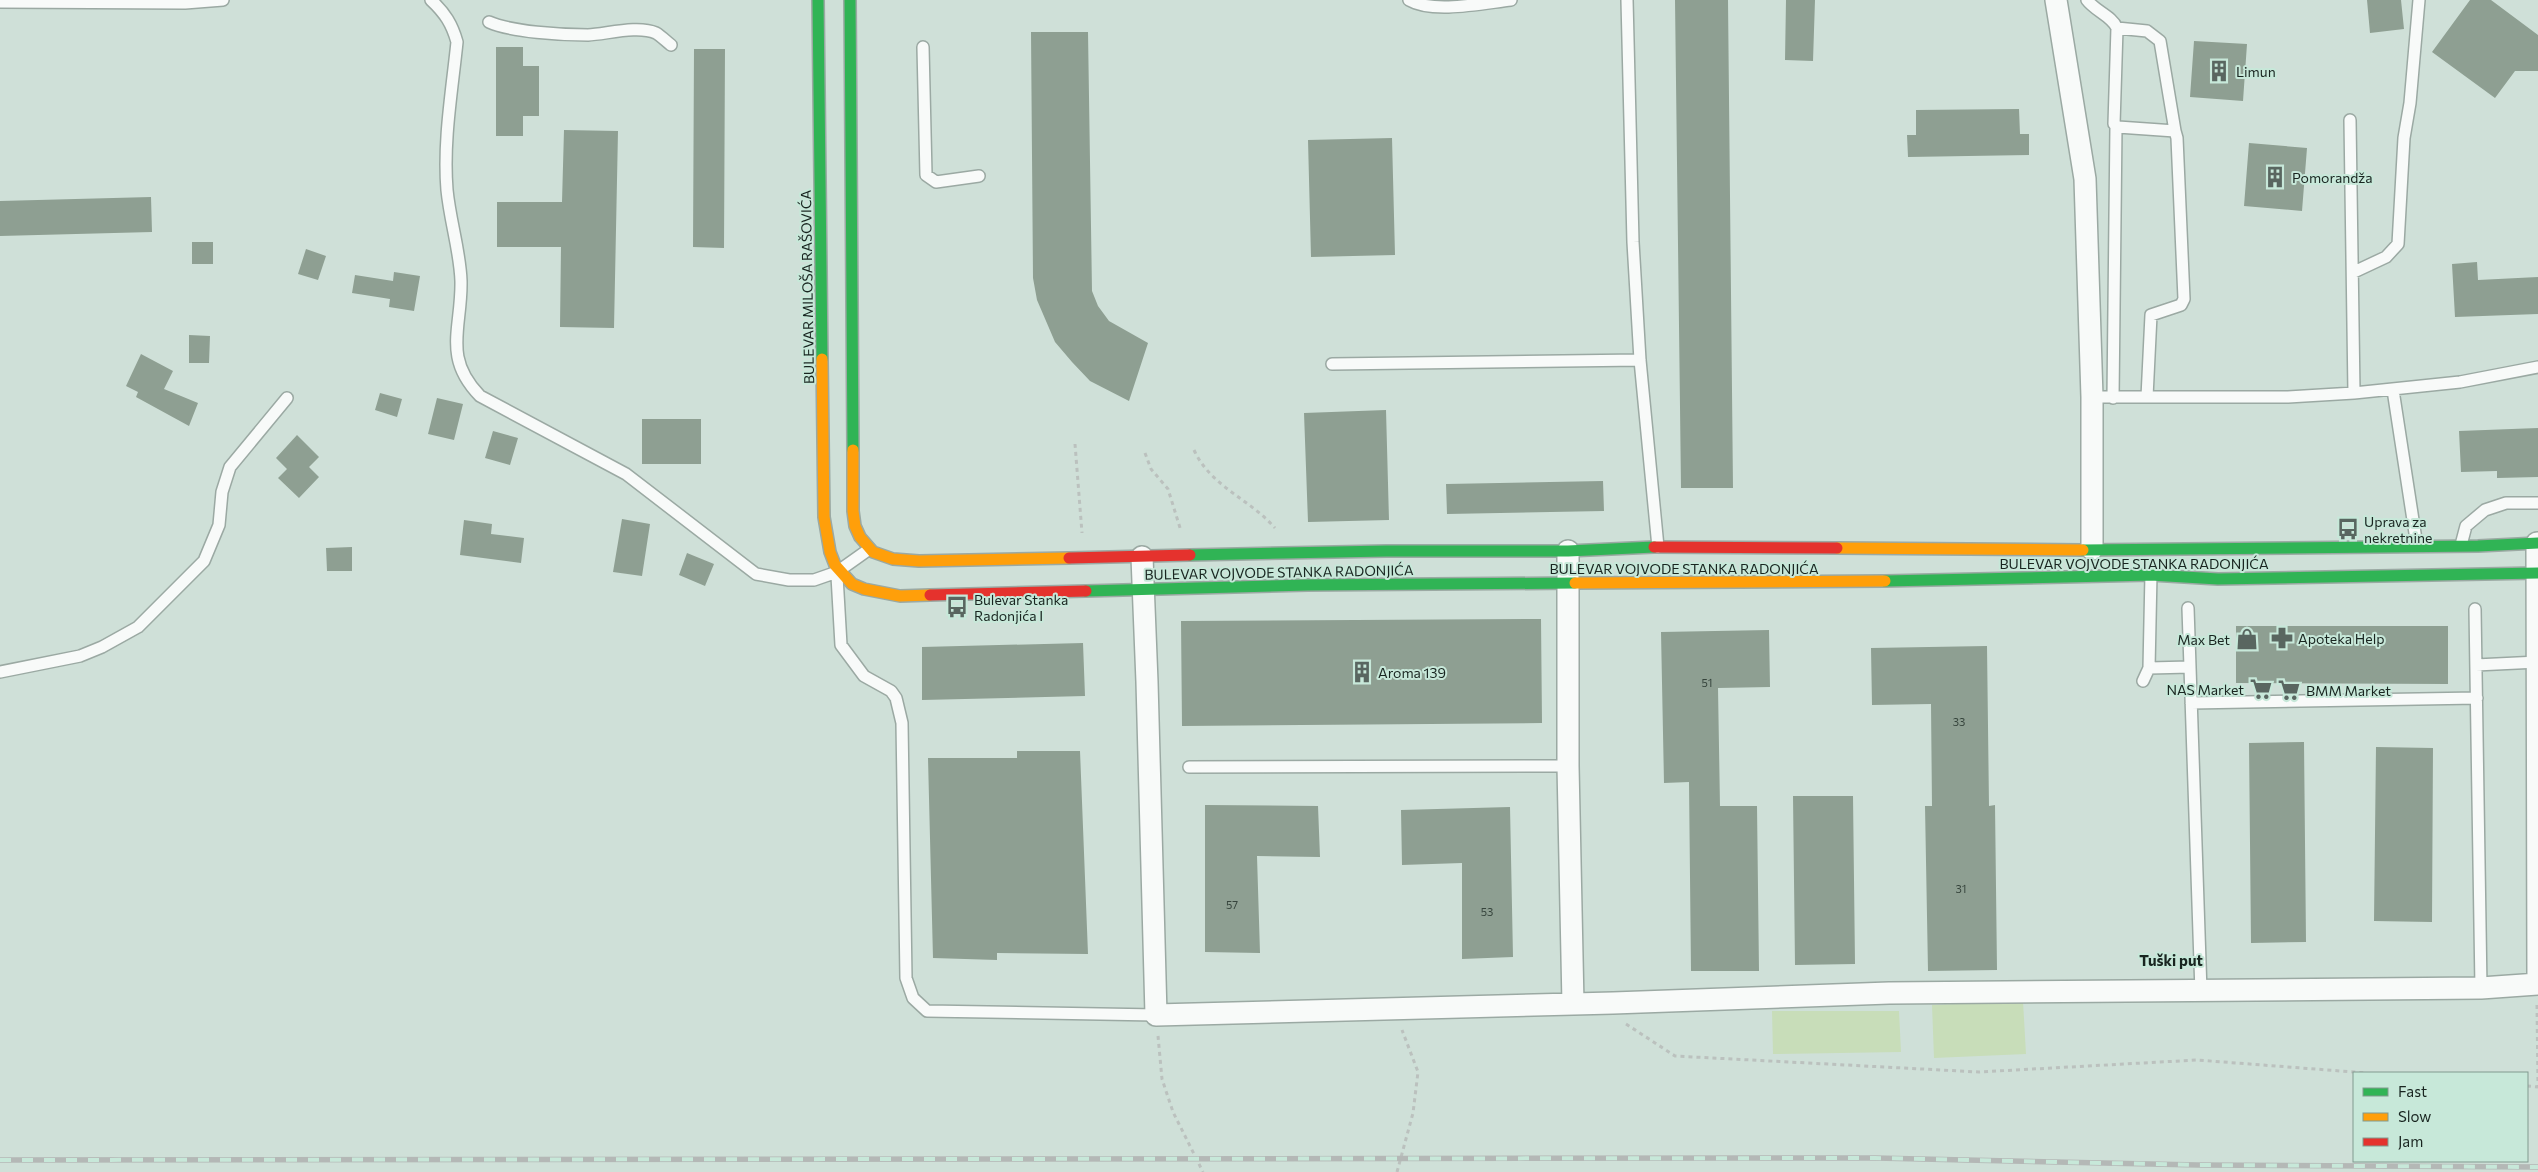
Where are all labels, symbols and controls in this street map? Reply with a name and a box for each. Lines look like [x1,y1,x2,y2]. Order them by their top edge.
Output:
building icon: Limun [2206,58,2232,84]
place label: Limun [2236,63,2276,80]
building icon: Pomorandža [2262,164,2288,190]
place label: Pomorandža [2292,169,2373,186]
street label: BULEVAR MILOŠA RAŠOVIĆA [797,189,817,384]
place label: Uprava za nekretnine [2364,513,2432,546]
bus stop icon: Uprava za nekretnine [2335,516,2361,542]
street label: BULEVAR VOJVODE STANKA RADONJIĆA [1999,555,2269,572]
street label: BULEVAR VOJVODE STANKA RADONJIĆA [1549,560,1819,577]
street label: BULEVAR VOJVODE STANKA RADONJIĆA [1144,561,1414,583]
place label: Bulevar Stanka Radonjića I [974,591,1068,624]
bus stop icon: Bulevar Stanka Radonjića I [944,594,970,620]
pharmacy icon: Apoteka Help [2269,625,2295,651]
shop icon: Max Bet [2234,626,2260,652]
place label: Apoteka Help [2298,630,2385,647]
place label: Max Bet [2177,631,2230,648]
building icon: Aroma 139 [1349,659,1375,685]
place label: Aroma 139 [1378,664,1446,681]
house number: 51 [1701,676,1713,689]
supermarket icon: NAS Market [2248,676,2274,702]
supermarket icon: BMM Market [2276,677,2302,703]
place label: NAS Market [2166,681,2244,698]
place label: BMM Market [2306,682,2391,699]
house number: 33 [1953,715,1965,728]
house number: 31 [1956,882,1966,895]
house number: 57 [1226,898,1238,911]
house number: 53 [1481,905,1493,918]
district label: Tuški put [2139,951,2203,969]
legend [2353,1072,2528,1162]
text: Fast [2398,1082,2427,1100]
text: Slow [2398,1107,2431,1125]
text: Jam [2398,1132,2423,1150]

